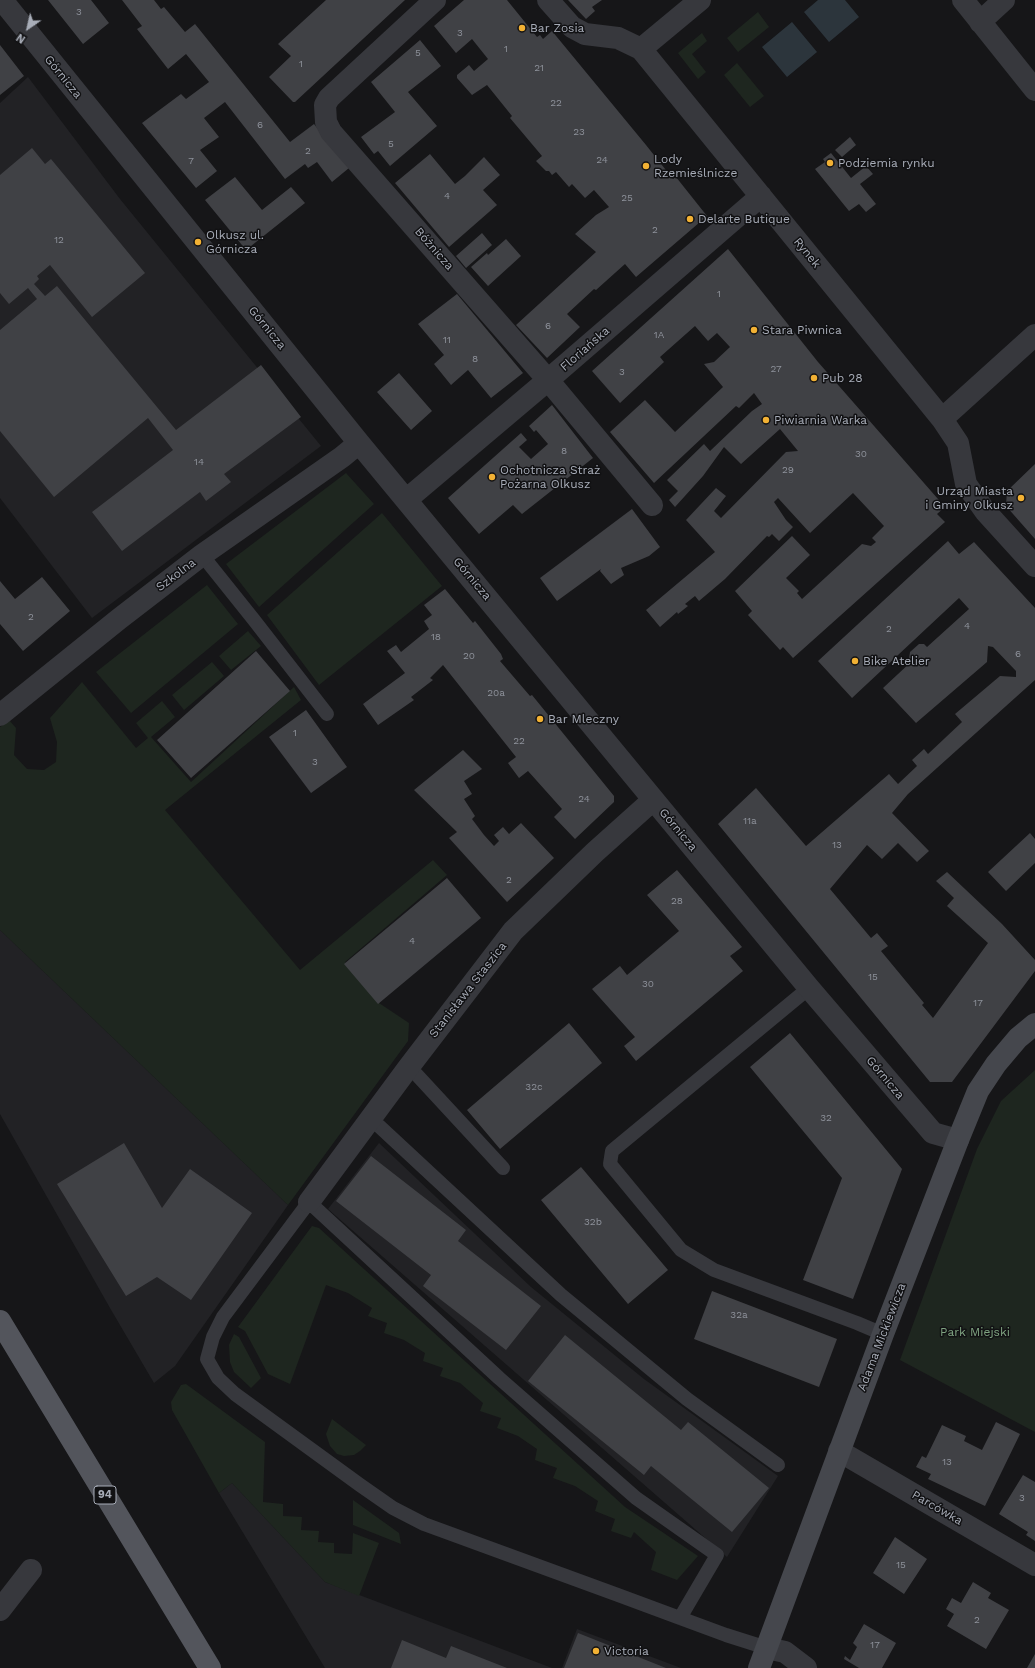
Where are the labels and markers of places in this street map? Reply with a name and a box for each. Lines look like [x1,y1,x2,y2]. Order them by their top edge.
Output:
place label: Bar Zosia [530,21,584,35]
marker: Bar Zosia [517,23,527,33]
place label: Lody Rzemieślnicze [654,152,737,180]
place label: Podziemia rynku [838,156,935,170]
marker: Podziemia rynku [825,158,835,168]
marker: Lody Rzemieślnicze [641,161,651,171]
place label: Delarte Butique [698,212,790,226]
marker: Delarte Butique [685,214,695,224]
place label: Olkusz ul. Górnicza [206,228,264,256]
marker: Olkusz ul. Górnicza [193,237,203,247]
place label: Stara Piwnica [762,323,842,337]
marker: Stara Piwnica [749,325,759,335]
place label: Pub 28 [822,371,863,385]
marker: Pub 28 [809,373,819,383]
place label: Piwiarnia Warka [774,413,867,427]
marker: Piwiarnia Warka [761,415,771,425]
place label: Ochotnicza Straż Pożarna Olkusz [500,463,601,491]
marker: Ochotnicza Straż Pożarna Olkusz [487,472,497,482]
place label: Urząd Miasta i Gminy Olkusz [925,484,1013,512]
marker: Urząd Miasta i Gminy Olkusz [1016,493,1026,503]
place label: Bike Atelier [863,654,930,668]
marker: Bike Atelier [850,656,860,666]
place label: Bar Mleczny [548,712,619,726]
marker: Bar Mleczny [535,714,545,724]
place label: Victoria [604,1644,649,1658]
marker: Victoria [591,1646,601,1656]

